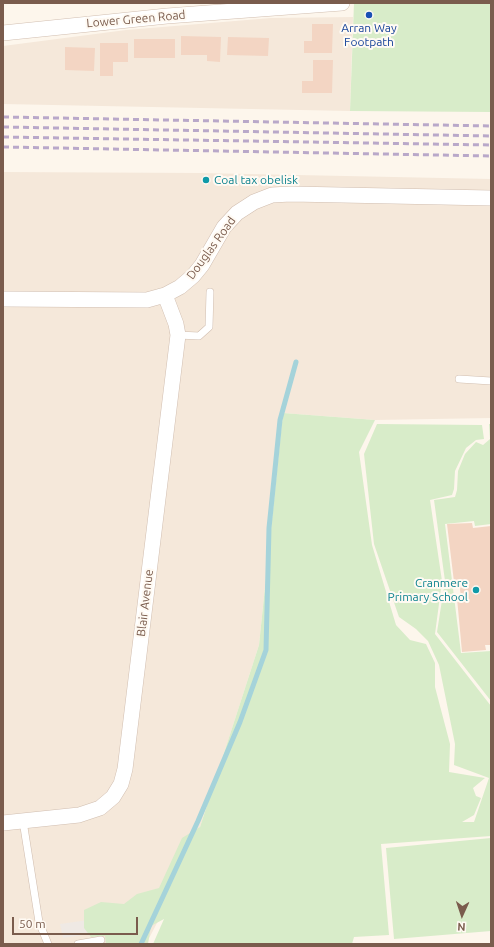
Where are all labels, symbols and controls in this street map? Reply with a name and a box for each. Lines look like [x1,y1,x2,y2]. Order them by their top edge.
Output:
street label: Lower Green Road [86,7,186,31]
marker: Arran Way Footpath [364,10,374,20]
place label: Arran Way Footpath [341,21,397,49]
place label: Coal tax obelisk [214,173,298,187]
marker: Coal tax obelisk [201,175,211,185]
street label: Douglas Road [183,214,239,282]
street label: Blair Avenue [134,569,156,637]
place label: Cranmere Primary School [388,576,468,604]
marker: Cranmere Primary School [471,585,481,595]
north arrow [442,895,482,935]
scale bar [14,909,140,935]
text: 50 m [19,917,46,930]
text: N [457,921,466,933]

